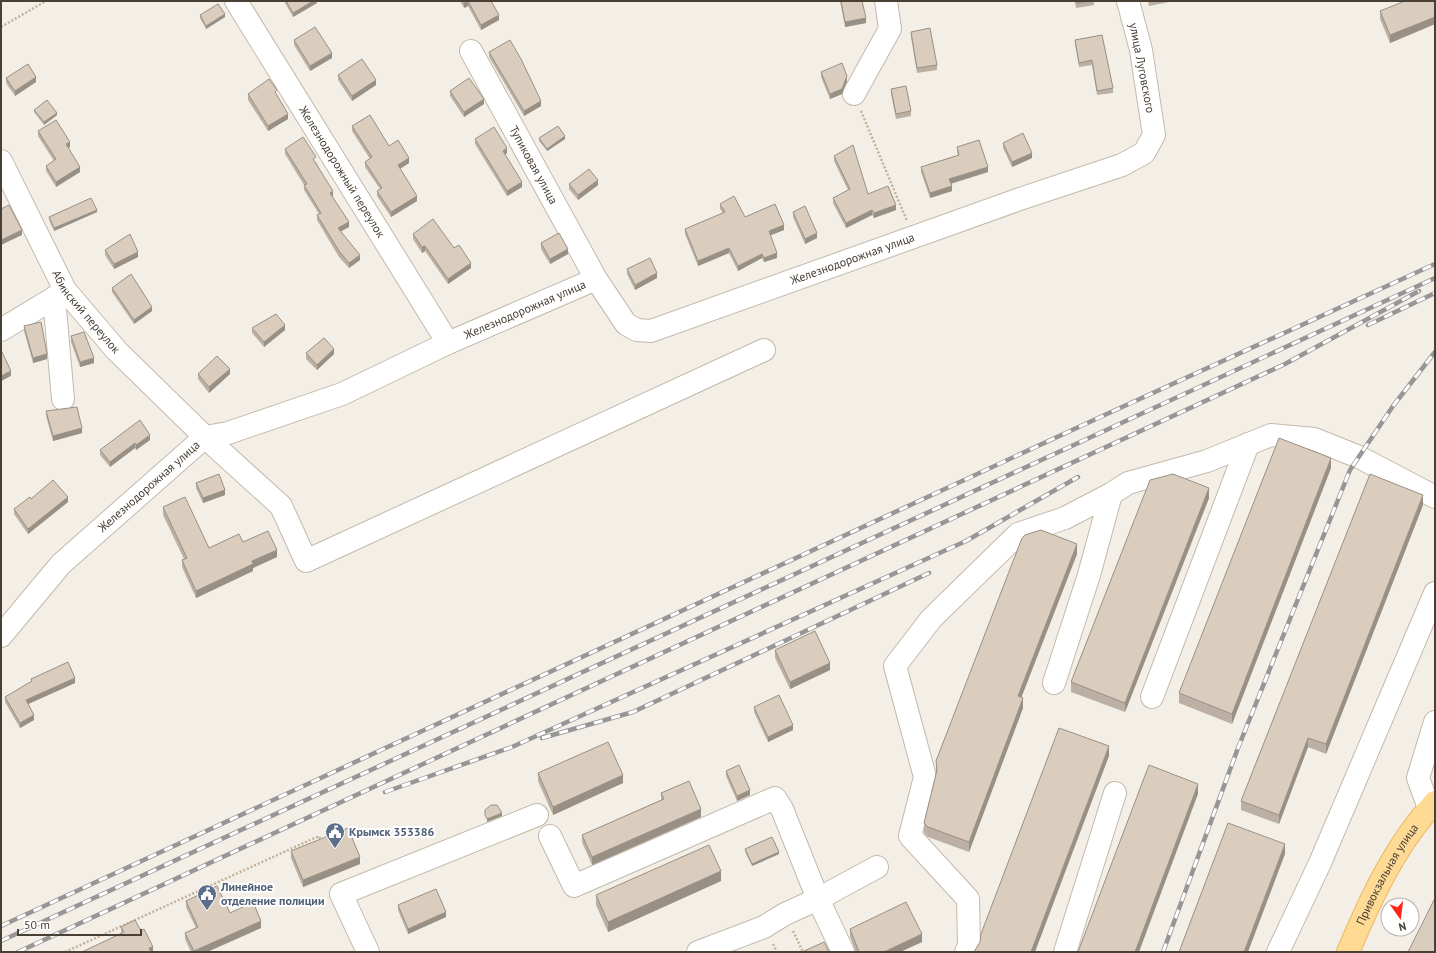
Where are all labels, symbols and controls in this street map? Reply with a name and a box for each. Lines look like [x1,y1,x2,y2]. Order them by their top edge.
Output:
street label: улица Луговского [1126,22,1159,114]
street label: Железнодорожный переулок [295,102,389,240]
street label: Тупиковая улица [506,123,561,207]
street label: Железнодорожная улица [787,229,917,288]
street label: Абинский переулок [49,267,124,357]
street label: Железнодорожная улица [461,276,588,343]
street label: Железнодорожная улица [94,437,203,536]
street label: Привокзальная улица [1353,820,1421,927]
public building icon: Крымск 353386 [324,821,346,849]
place label: Крымск 353386 [349,824,434,839]
place label: Линейное отделение полиции [220,879,324,908]
public building icon: Линейное отделение полиции [196,883,218,911]
north arrow [1380,897,1420,937]
scale bar [18,911,141,937]
text: 50 m [24,917,50,932]
text: N [1397,919,1408,934]

